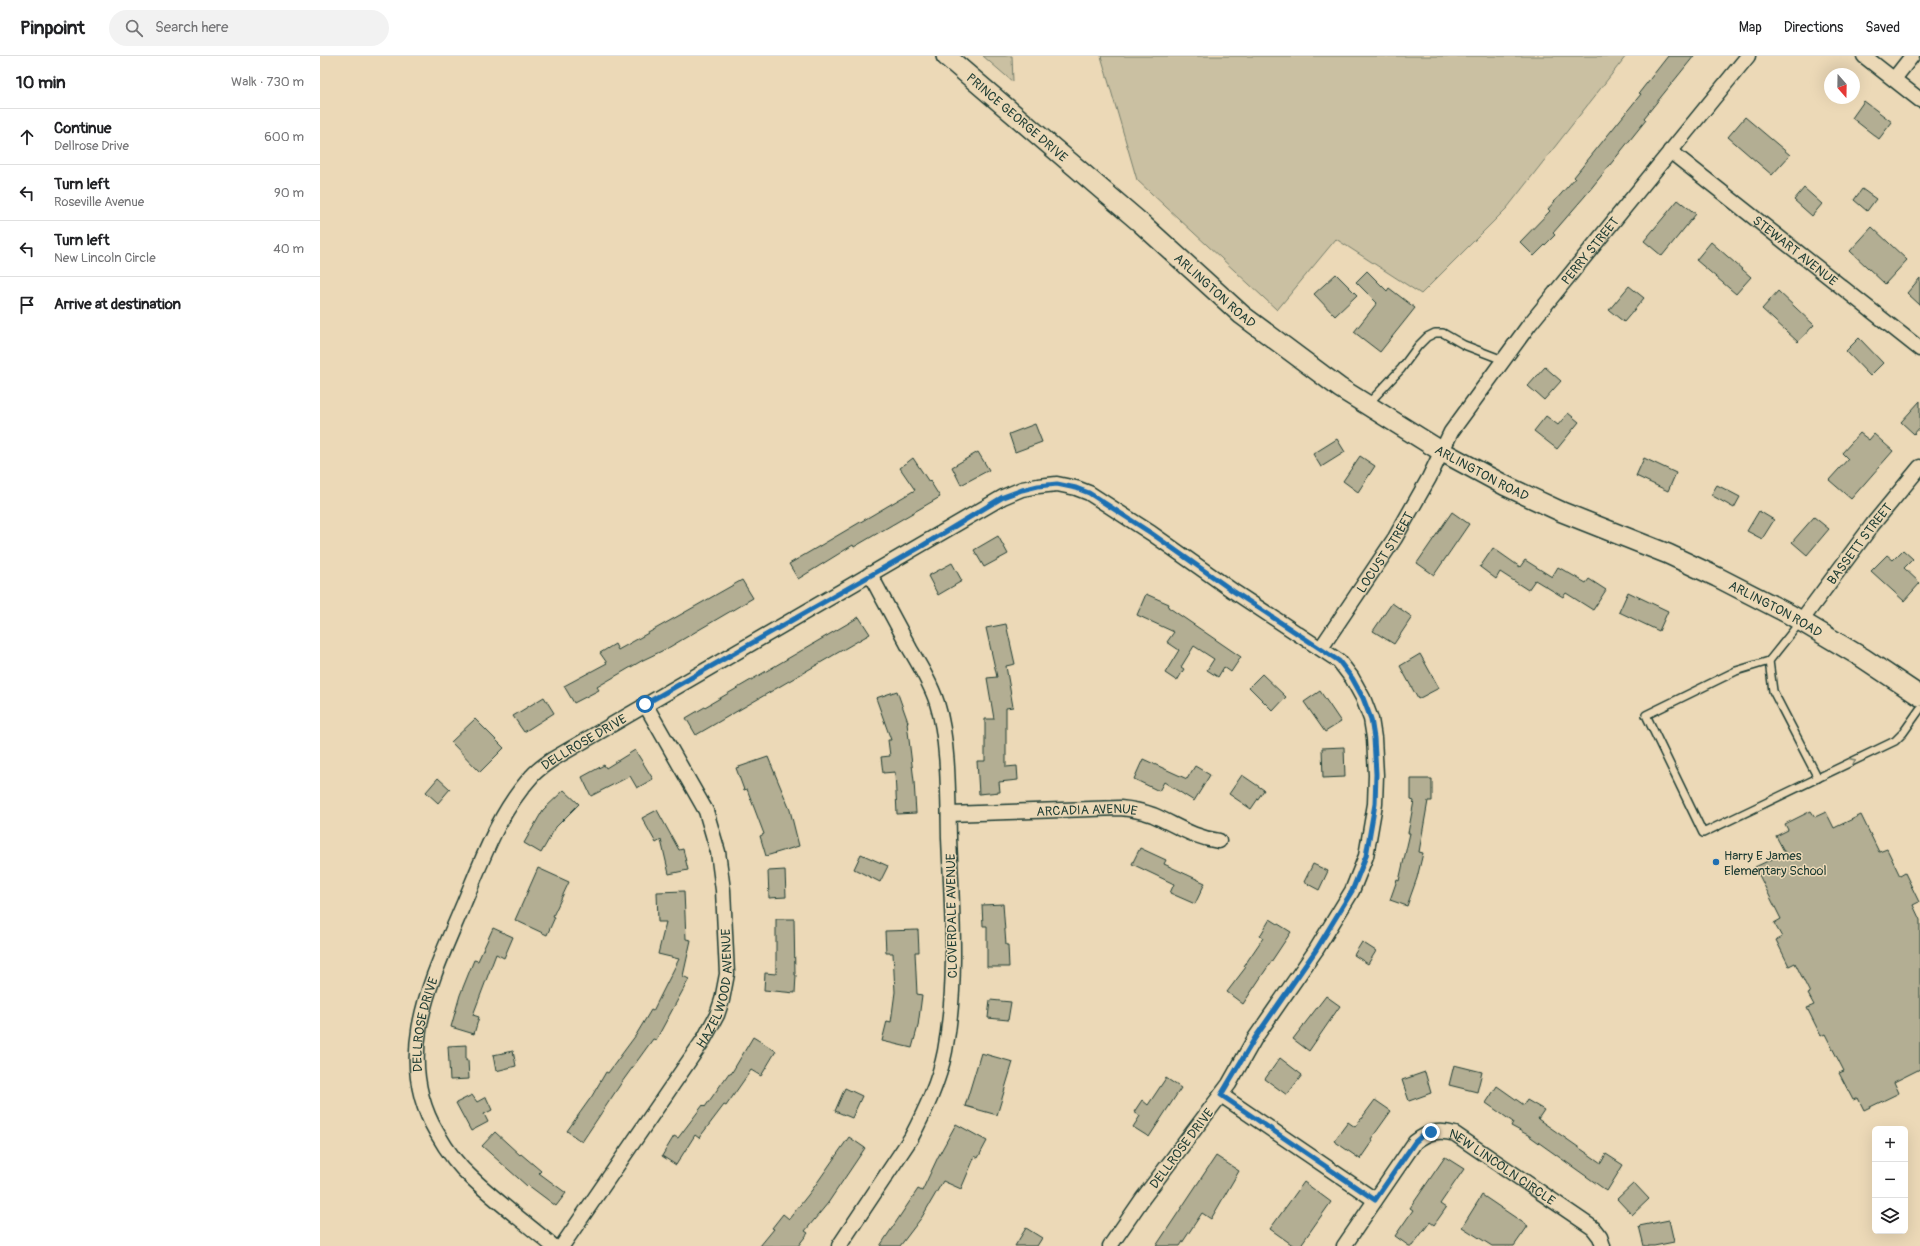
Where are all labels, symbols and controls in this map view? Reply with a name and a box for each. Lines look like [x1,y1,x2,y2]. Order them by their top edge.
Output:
search box [109,10,389,46]
text: Pinpoint [20,16,85,40]
icon: search [123,17,145,39]
text: Search here [155,18,228,37]
text: Map [1739,19,1762,36]
text: Directions [1784,19,1843,36]
text: Saved [1865,19,1900,36]
north arrow [1824,68,1860,104]
street label: PRINCE GEORGE DRIVE [963,70,1071,166]
text: 10 min [16,72,66,93]
text: Walk · 730 m [231,74,304,90]
text: Continue [54,119,112,138]
icon: ahead [16,126,38,148]
text: 600 m [264,129,304,145]
text: Dellrose Drive [54,138,129,154]
text: Turn left [54,175,110,194]
icon: left [16,182,38,204]
text: 90 m [274,185,304,201]
text: Roseville Avenue [54,194,144,210]
street label: STEWART AVENUE [1749,213,1841,290]
street label: PERRY STREET [1558,214,1623,288]
text: Turn left [54,231,110,250]
icon: left [16,238,38,260]
text: 40 m [273,241,304,257]
text: New Lincoln Circle [54,250,156,266]
street label: ARLINGTON ROAD [1171,250,1259,332]
icon: arrive [16,294,38,316]
text: Arrive at destination [54,295,181,314]
street label: ARLINGTON ROAD [1432,442,1531,504]
street label: BASSETT STREET [1824,500,1896,588]
street label: LOCUST STREET [1353,509,1417,596]
street label: ARLINGTON ROAD [1726,578,1825,641]
route start [636,695,654,713]
street label: DELLROSE DRIVE [538,711,630,774]
one-way arrow [1848,758,1856,766]
street label: ARCADIA AVENUE [1036,801,1139,820]
place label: Harry E James Elementary School [1724,848,1827,879]
street label: CLOVERDALE AVENUE [943,853,961,979]
marker: Harry E James Elementary School [1711,857,1721,867]
street label: HAZELWOOD AVENUE [693,928,736,1052]
street label: DELLROSE DRIVE [410,975,442,1072]
street label: DELLROSE DRIVE [1146,1105,1217,1192]
route end [1422,1123,1440,1141]
street label: NEW LINCOLN CIRCLE [1447,1126,1558,1209]
map controls [1872,1126,1908,1234]
button: + [1872,1126,1908,1162]
button: − [1872,1162,1908,1198]
button: layers [1872,1198,1908,1234]

